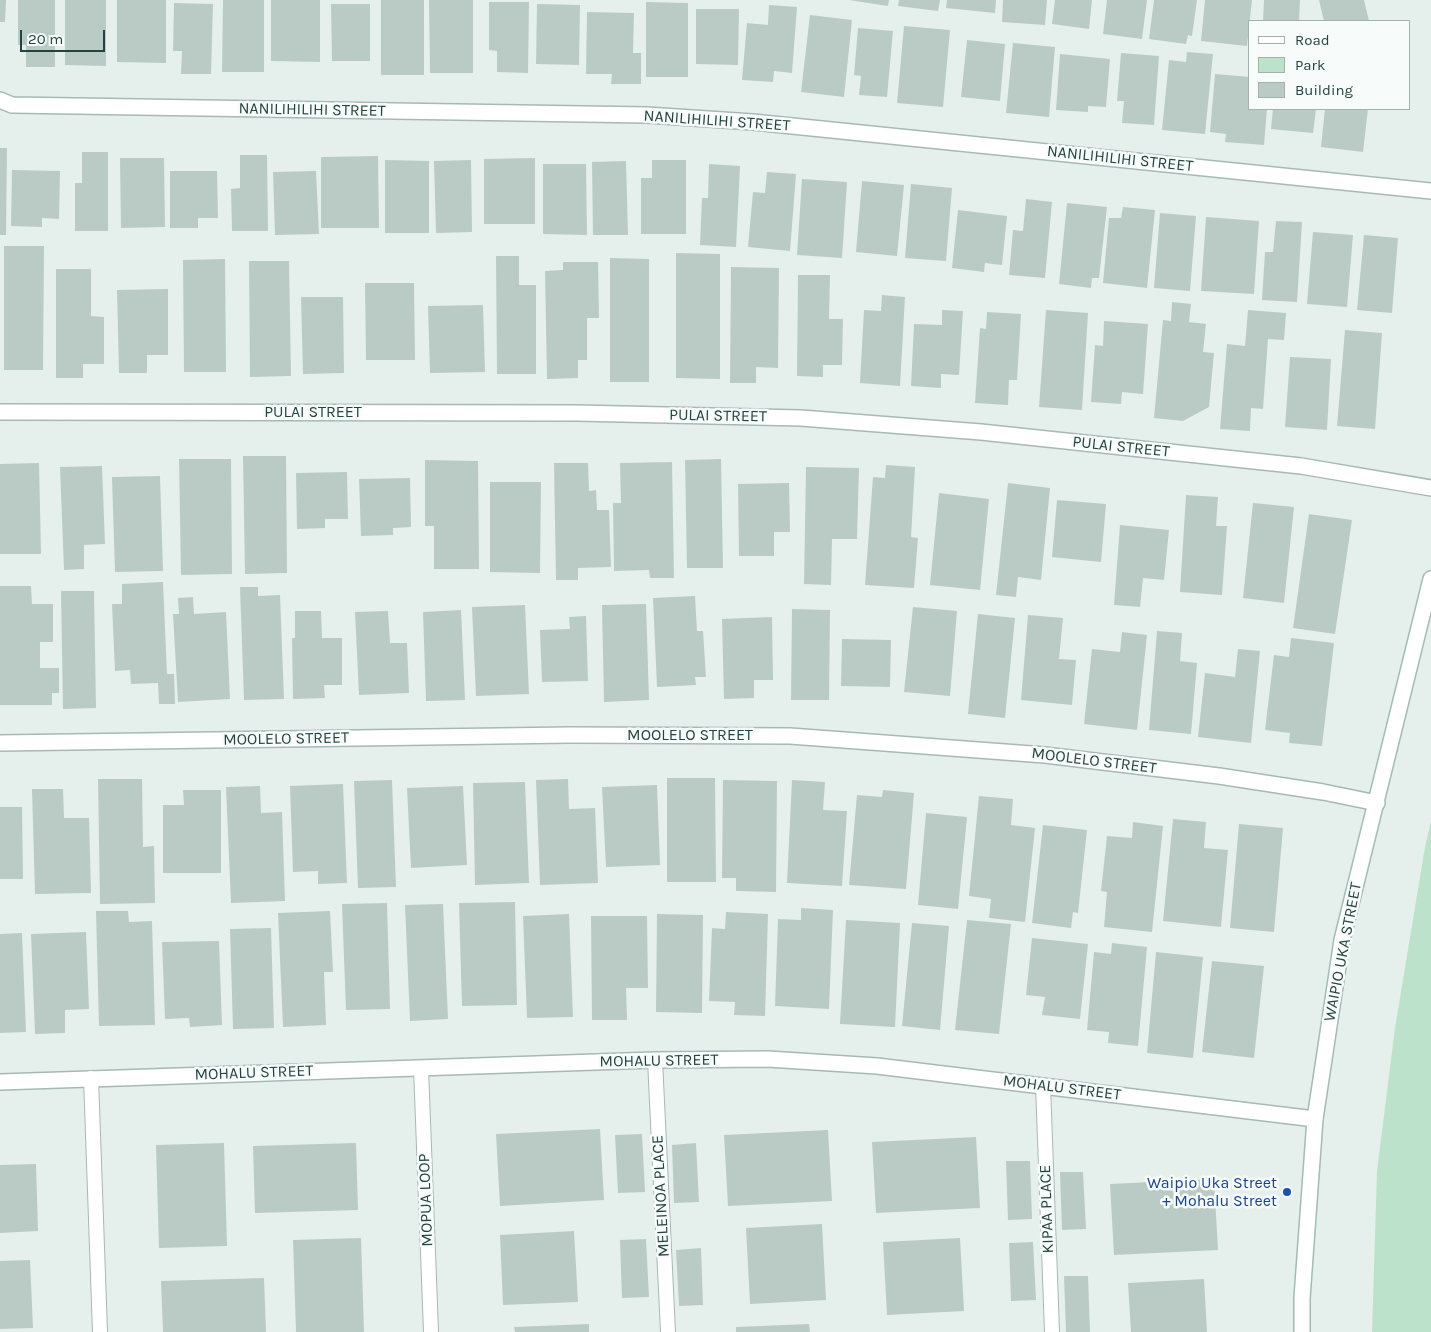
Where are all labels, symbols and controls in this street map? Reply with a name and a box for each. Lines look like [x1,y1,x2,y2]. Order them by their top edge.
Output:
scale bar [22,20,108,52]
legend [1248,20,1411,110]
text: 20 m [28,30,63,48]
text: Road [1295,31,1330,49]
text: Park [1295,56,1325,74]
text: Building [1295,81,1353,99]
street label: NANILIHILIHI STREET [238,99,386,121]
street label: NANILIHILIHI STREET [643,106,791,136]
street label: NANILIHILIHI STREET [1046,142,1194,176]
street label: PULAI STREET [264,402,362,422]
street label: PULAI STREET [669,406,767,426]
street label: PULAI STREET [1071,432,1171,462]
street label: MOOLELO STREET [627,725,753,745]
street label: MOOLELO STREET [223,728,349,750]
street label: MOOLELO STREET [1030,744,1158,778]
street label: WAIPIO UKA STREET [1320,881,1366,1023]
street label: MOHALU STREET [599,1050,719,1072]
street label: MOHALU STREET [194,1061,314,1085]
street label: MOHALU STREET [1002,1071,1122,1105]
street label: MELEINOA PLACE [648,1135,674,1257]
street label: MOPUA LOOP [415,1153,437,1247]
street label: KIPAA PLACE [1036,1164,1058,1254]
place label: Waipio Uka Street + Mohalu Street [1147,1173,1277,1211]
marker: Waipio Uka Street + Mohalu Street [1281,1186,1293,1198]

